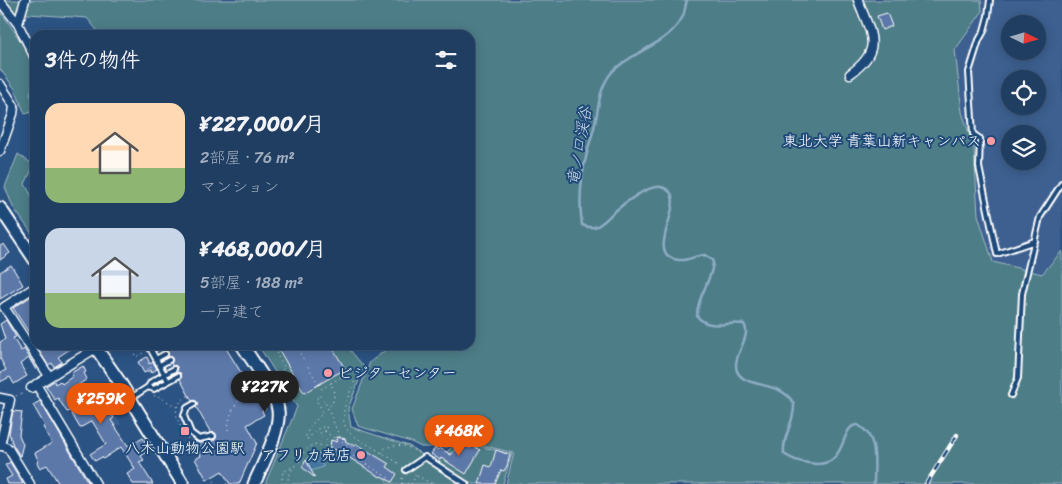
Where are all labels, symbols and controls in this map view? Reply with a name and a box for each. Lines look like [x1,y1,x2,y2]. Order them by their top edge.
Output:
north arrow [1001,15,1046,60]
map controls [1001,15,1046,170]
text: 3件の物件 [45,41,141,79]
icon: filters [432,46,460,74]
button: locate [1001,70,1046,115]
water label: 竜ノ口渓谷 [558,103,600,188]
text: ¥227,000/月 [200,105,325,143]
icon: home [85,123,145,183]
button: layers [1001,125,1046,170]
place label: 東北大学 青葉山新キャンパス [783,128,981,154]
marker: 東北大学 青葉山新キャンパス [985,135,997,147]
text: 2部屋 · 76 m² [200,143,295,172]
text: マンション [200,172,279,201]
text: ¥468,000/月 [200,230,326,268]
icon: home [85,248,145,308]
text: 5部屋 · 188 m² [200,268,303,297]
text: 一戸建て [200,297,264,326]
place label: ビジターセンター [338,360,457,386]
marker: ビジターセンター [322,367,334,379]
pin: ¥227K [230,370,300,413]
text: ¥227K [242,372,288,401]
pin: ¥259K [66,382,136,425]
text: ¥259K [77,384,125,413]
pin: ¥468K [424,414,494,457]
text: ¥468K [435,416,483,445]
marker: 八木山動物公園駅 [179,425,191,437]
place label: 八木山動物公園駅 [125,435,245,461]
place label: アフリカ売店 [261,442,351,468]
marker: アフリカ売店 [355,449,367,461]

